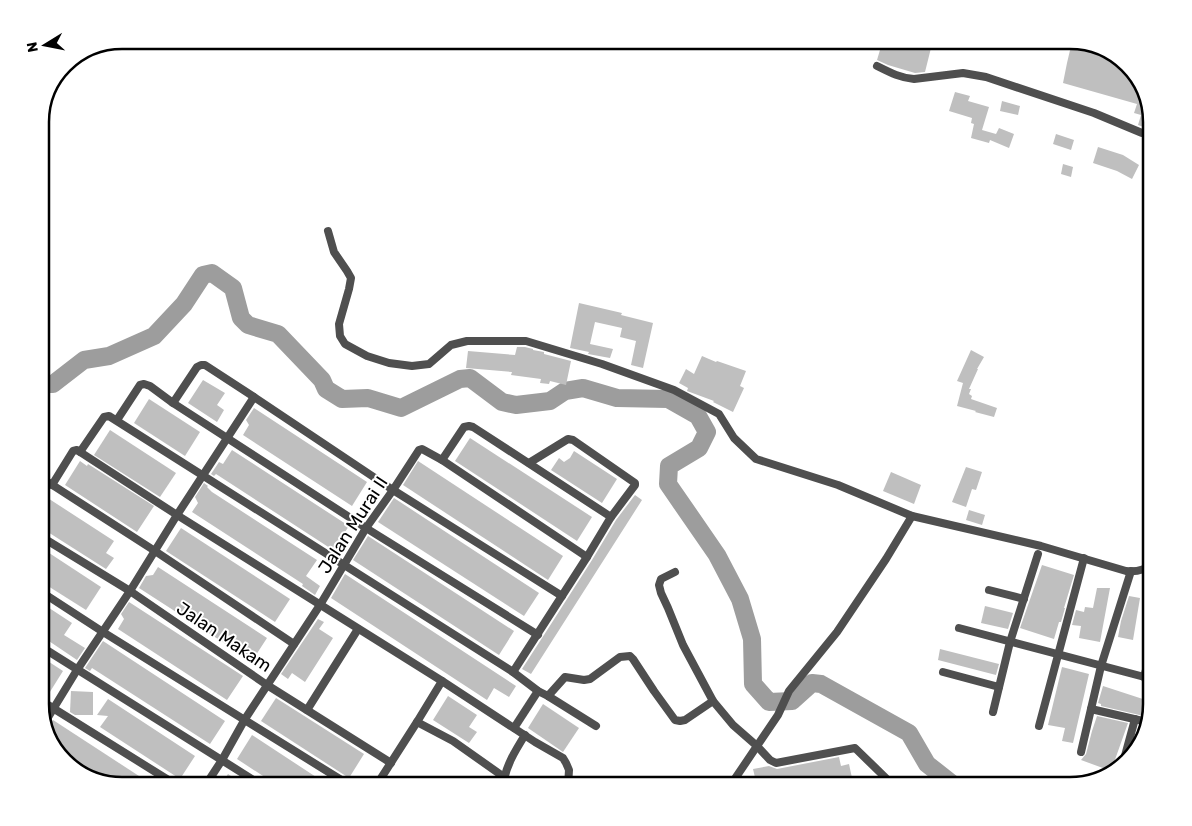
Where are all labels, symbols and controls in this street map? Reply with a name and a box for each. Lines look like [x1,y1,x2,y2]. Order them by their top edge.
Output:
north arrow [20,20,70,70]
text: N [23,41,42,54]
street label: Jalan Murai II [313,472,393,578]
street label: Jalan Makam [172,597,276,677]

